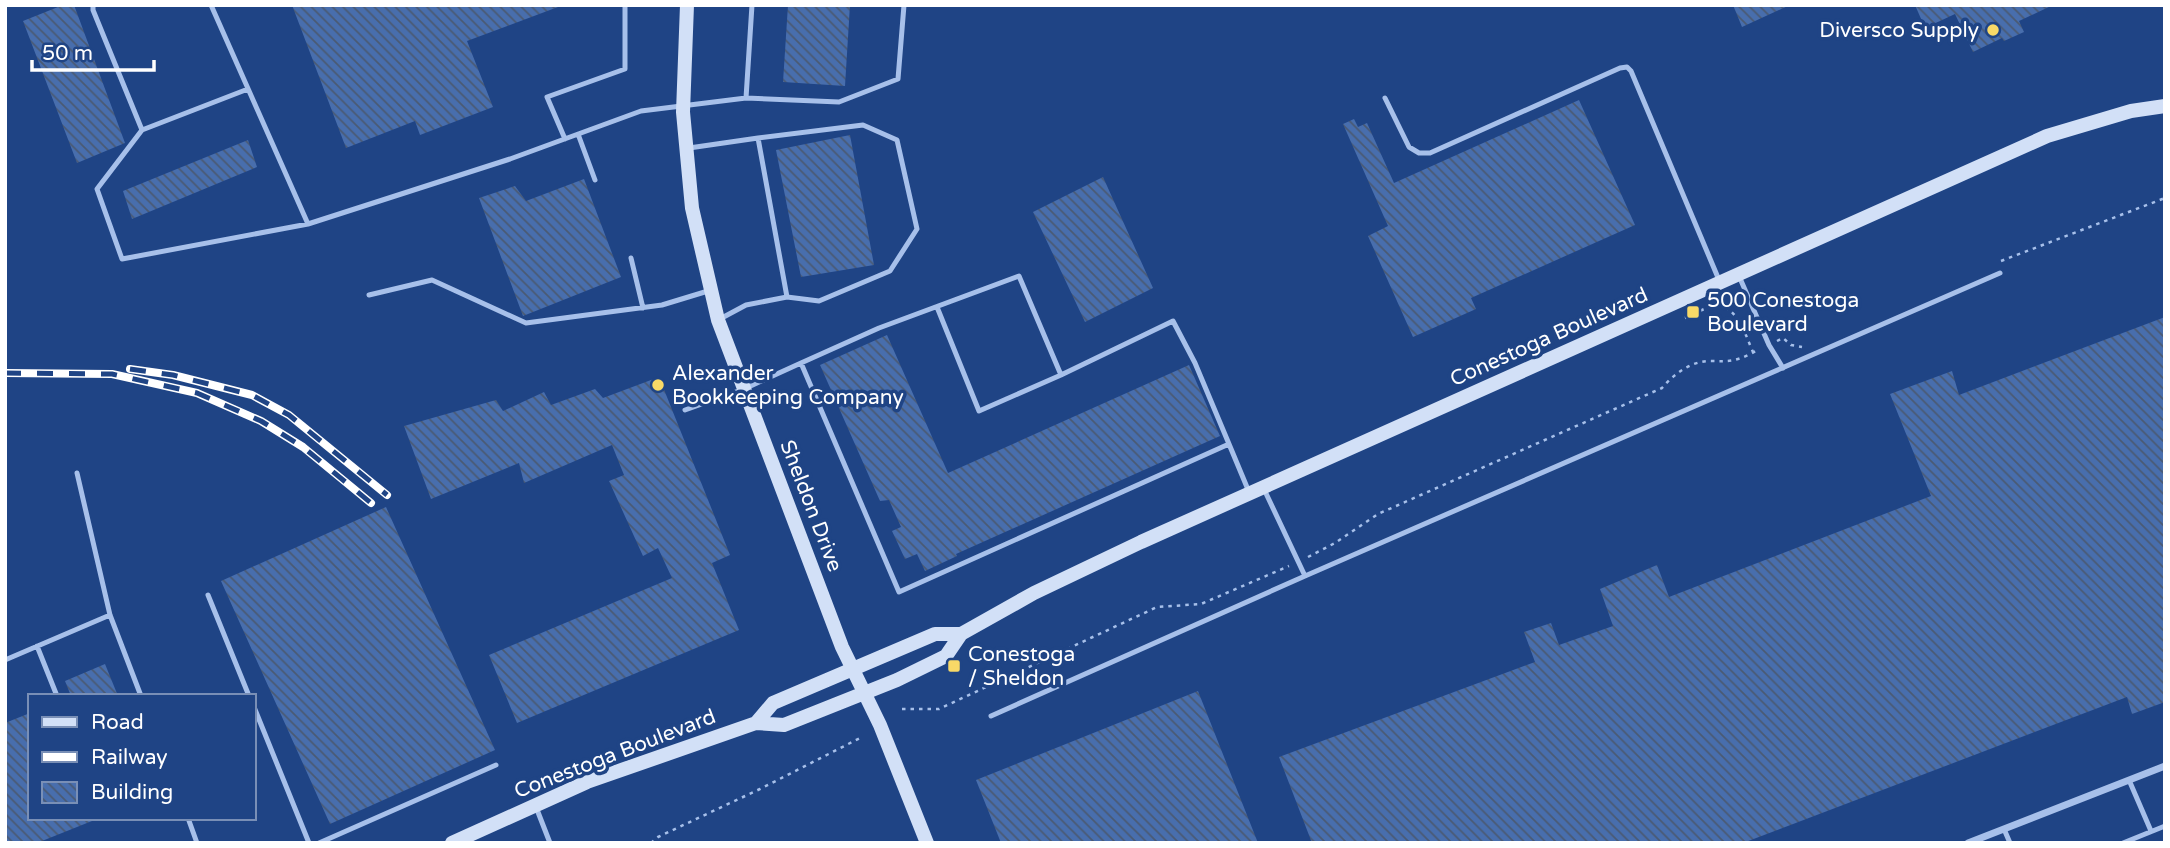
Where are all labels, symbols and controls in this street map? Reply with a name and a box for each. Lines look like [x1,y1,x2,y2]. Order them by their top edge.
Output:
place label: Diversco Supply [1819,18,1979,43]
marker: Diversco Supply [1985,22,2001,38]
scale bar [32,28,154,72]
text: 50 m [42,41,93,66]
street label: Conestoga Boulevard [1446,282,1652,392]
place label: 500 Conestoga Boulevard [1707,288,1859,337]
marker: 500 Conestoga Boulevard [1685,304,1701,320]
place label: Alexander Bookkeeping Company [672,361,904,410]
marker: Alexander Bookkeeping Company [650,377,666,393]
street label: Sheldon Drive [774,437,848,575]
place label: Conestoga / Sheldon [968,642,1075,691]
marker: Conestoga / Sheldon [946,658,962,674]
legend [28,694,256,820]
street label: Conestoga Boulevard [511,704,719,804]
text: Road [91,710,144,735]
text: Railway [91,745,168,770]
text: Building [91,780,173,805]

